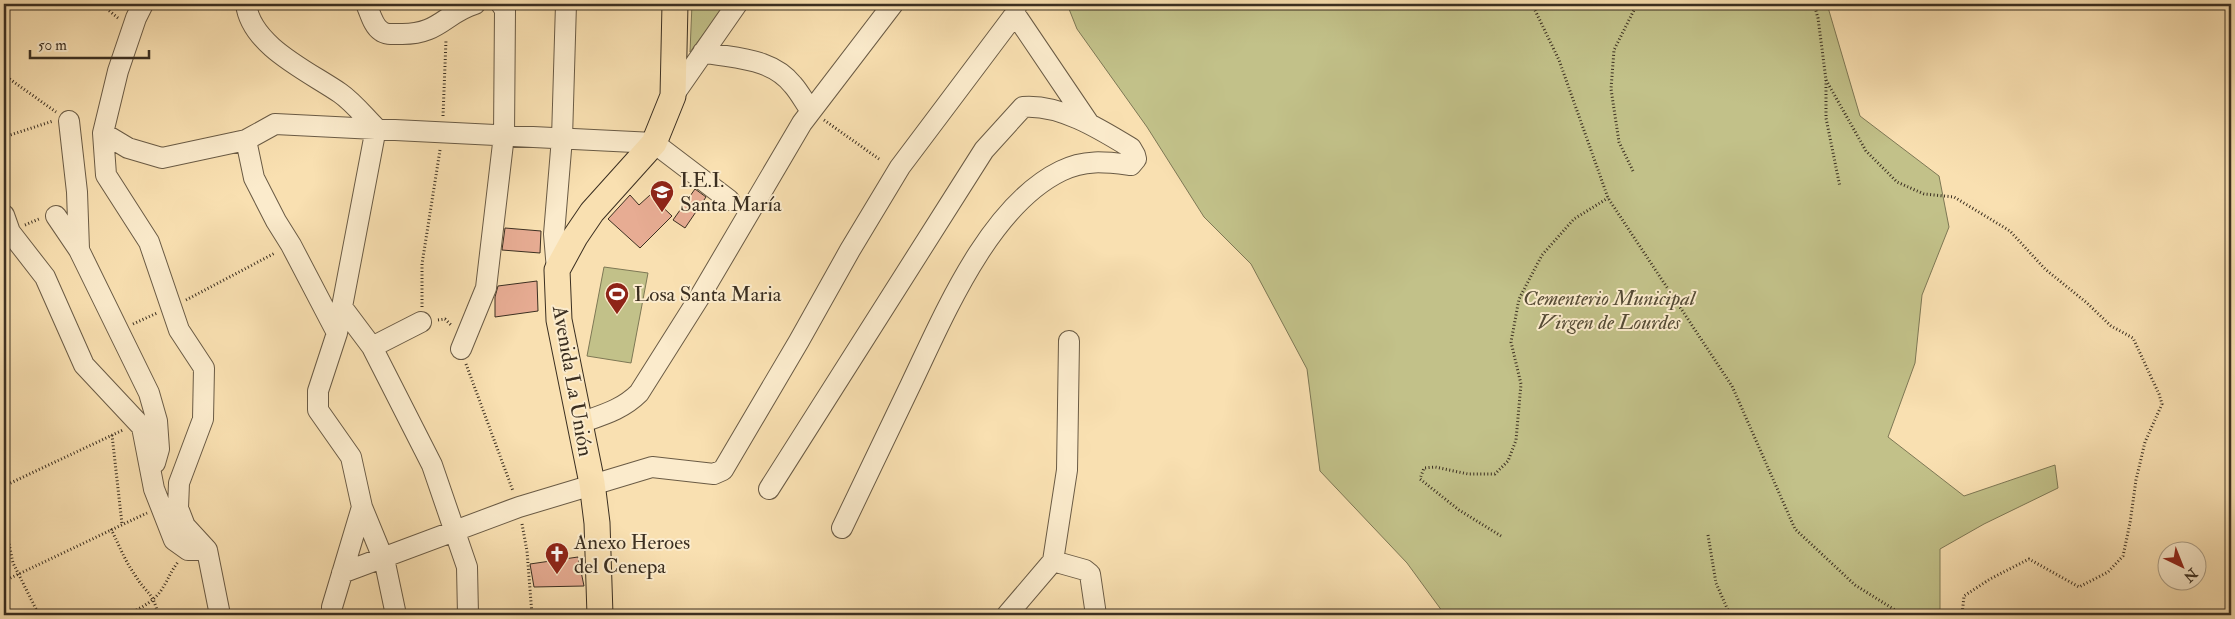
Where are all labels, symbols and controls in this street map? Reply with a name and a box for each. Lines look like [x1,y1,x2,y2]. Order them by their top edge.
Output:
scale bar [30,28,149,60]
text: 50 m [38,36,67,55]
place label: I.E.I. Santa María [680,167,782,218]
school or university icon: I.E.I. Santa María [649,179,675,213]
sports icon: Losa Santa Maria [604,281,630,315]
place label: Losa Santa Maria [634,281,782,308]
park label: Cementerio Municipal Virgen de Lourdes [1523,285,1697,336]
street label: Avenida La Unión [546,303,599,459]
place label: Anexo Heroes del Cenepa [573,529,690,580]
church icon: Anexo Heroes del Cenepa [544,541,570,575]
north arrow [2158,542,2208,592]
text: N [2180,564,2202,586]

